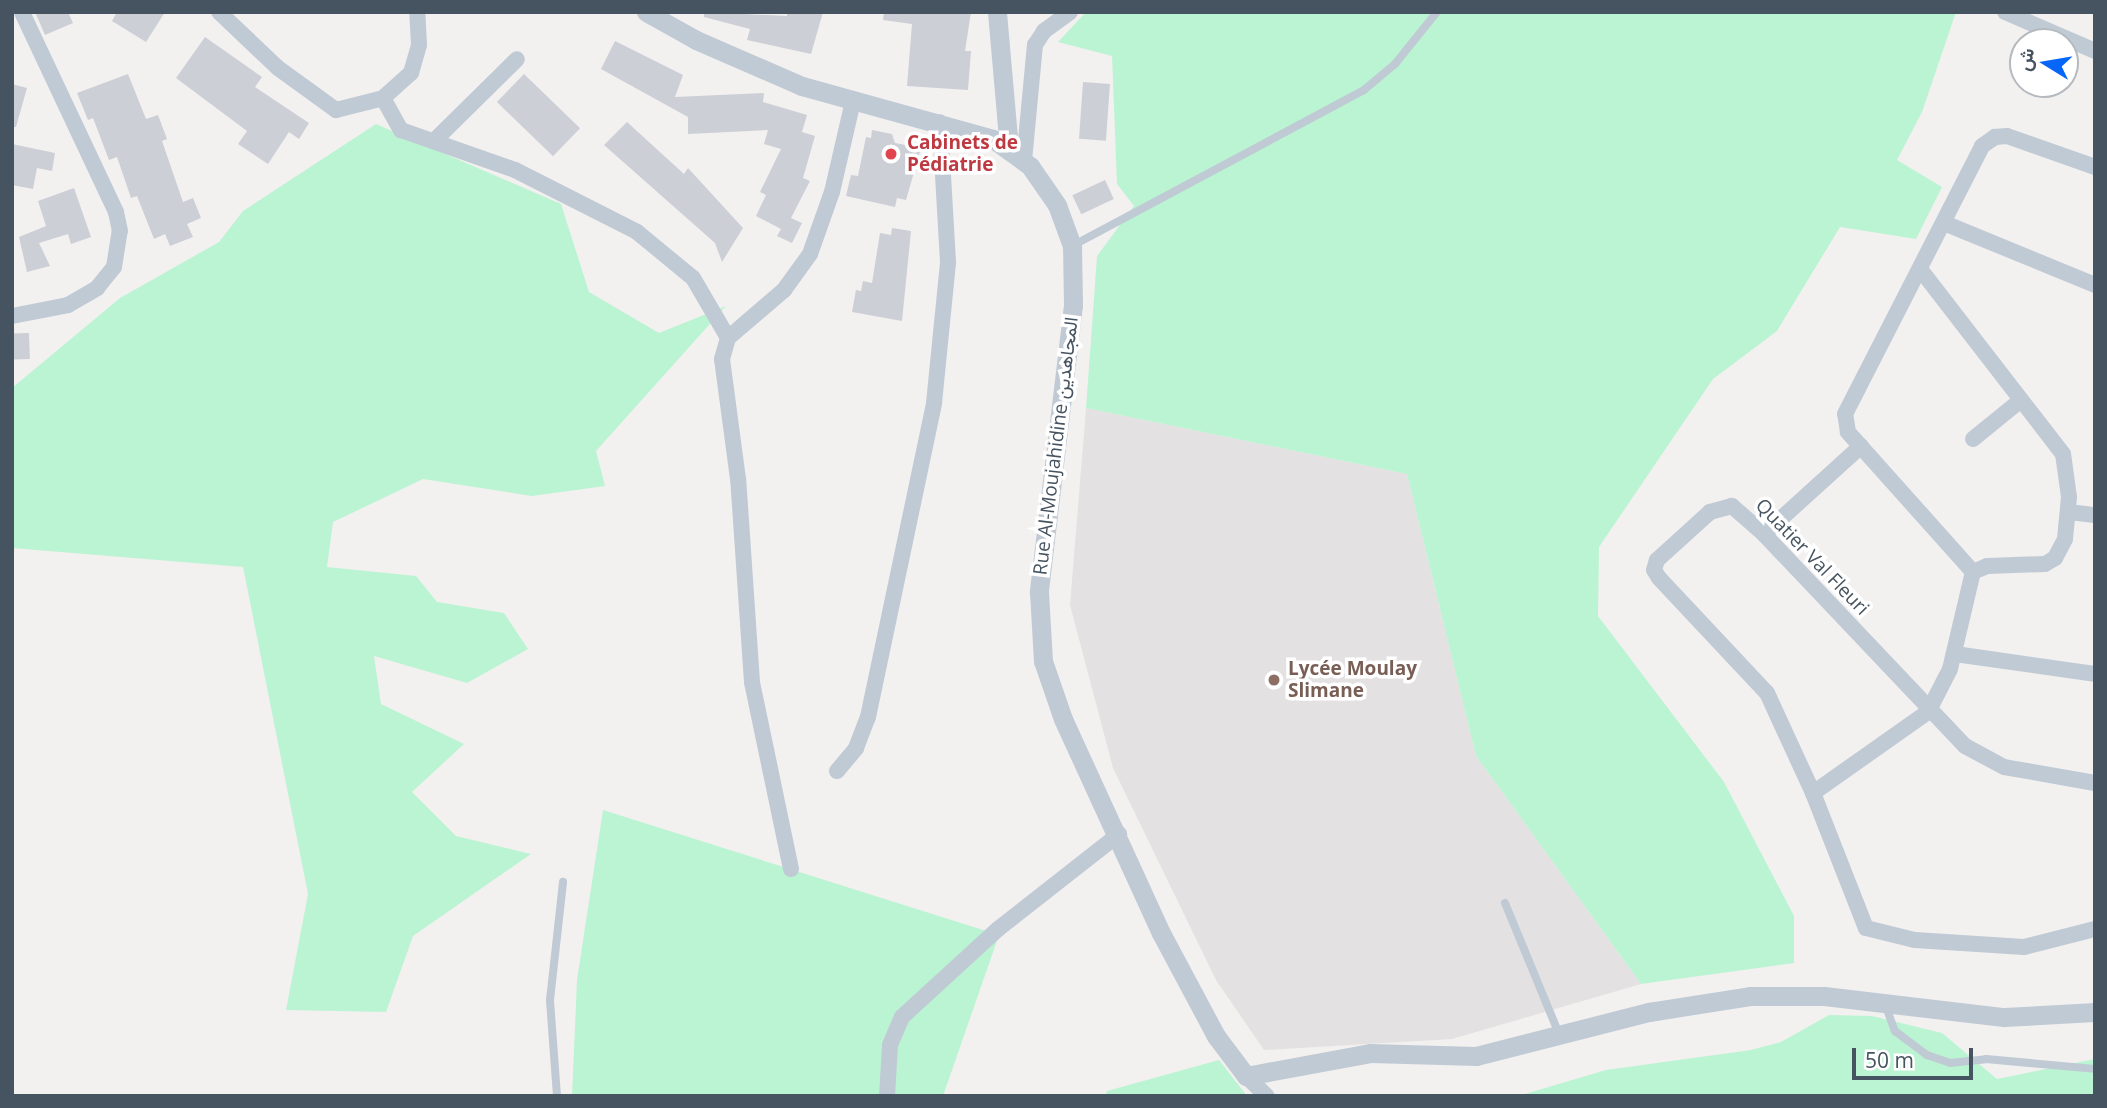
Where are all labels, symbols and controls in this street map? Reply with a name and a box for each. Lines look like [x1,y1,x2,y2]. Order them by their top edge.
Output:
north arrow [2009,28,2079,98]
text: ش [2010,46,2040,73]
place label: Cabinets de Pédiatrie [907,132,1018,176]
marker: Cabinets de Pédiatrie [881,144,901,164]
street label: Rue Al-Moujahidine المجاهدين [1029,316,1083,576]
street label: Quatier Val Fleuri [1751,494,1873,620]
place label: Lycée Moulay Slimane [1288,658,1417,702]
marker: Lycée Moulay Slimane [1266,672,1282,688]
scale bar [1855,1034,1976,1078]
text: 50 m [1865,1046,1914,1074]

